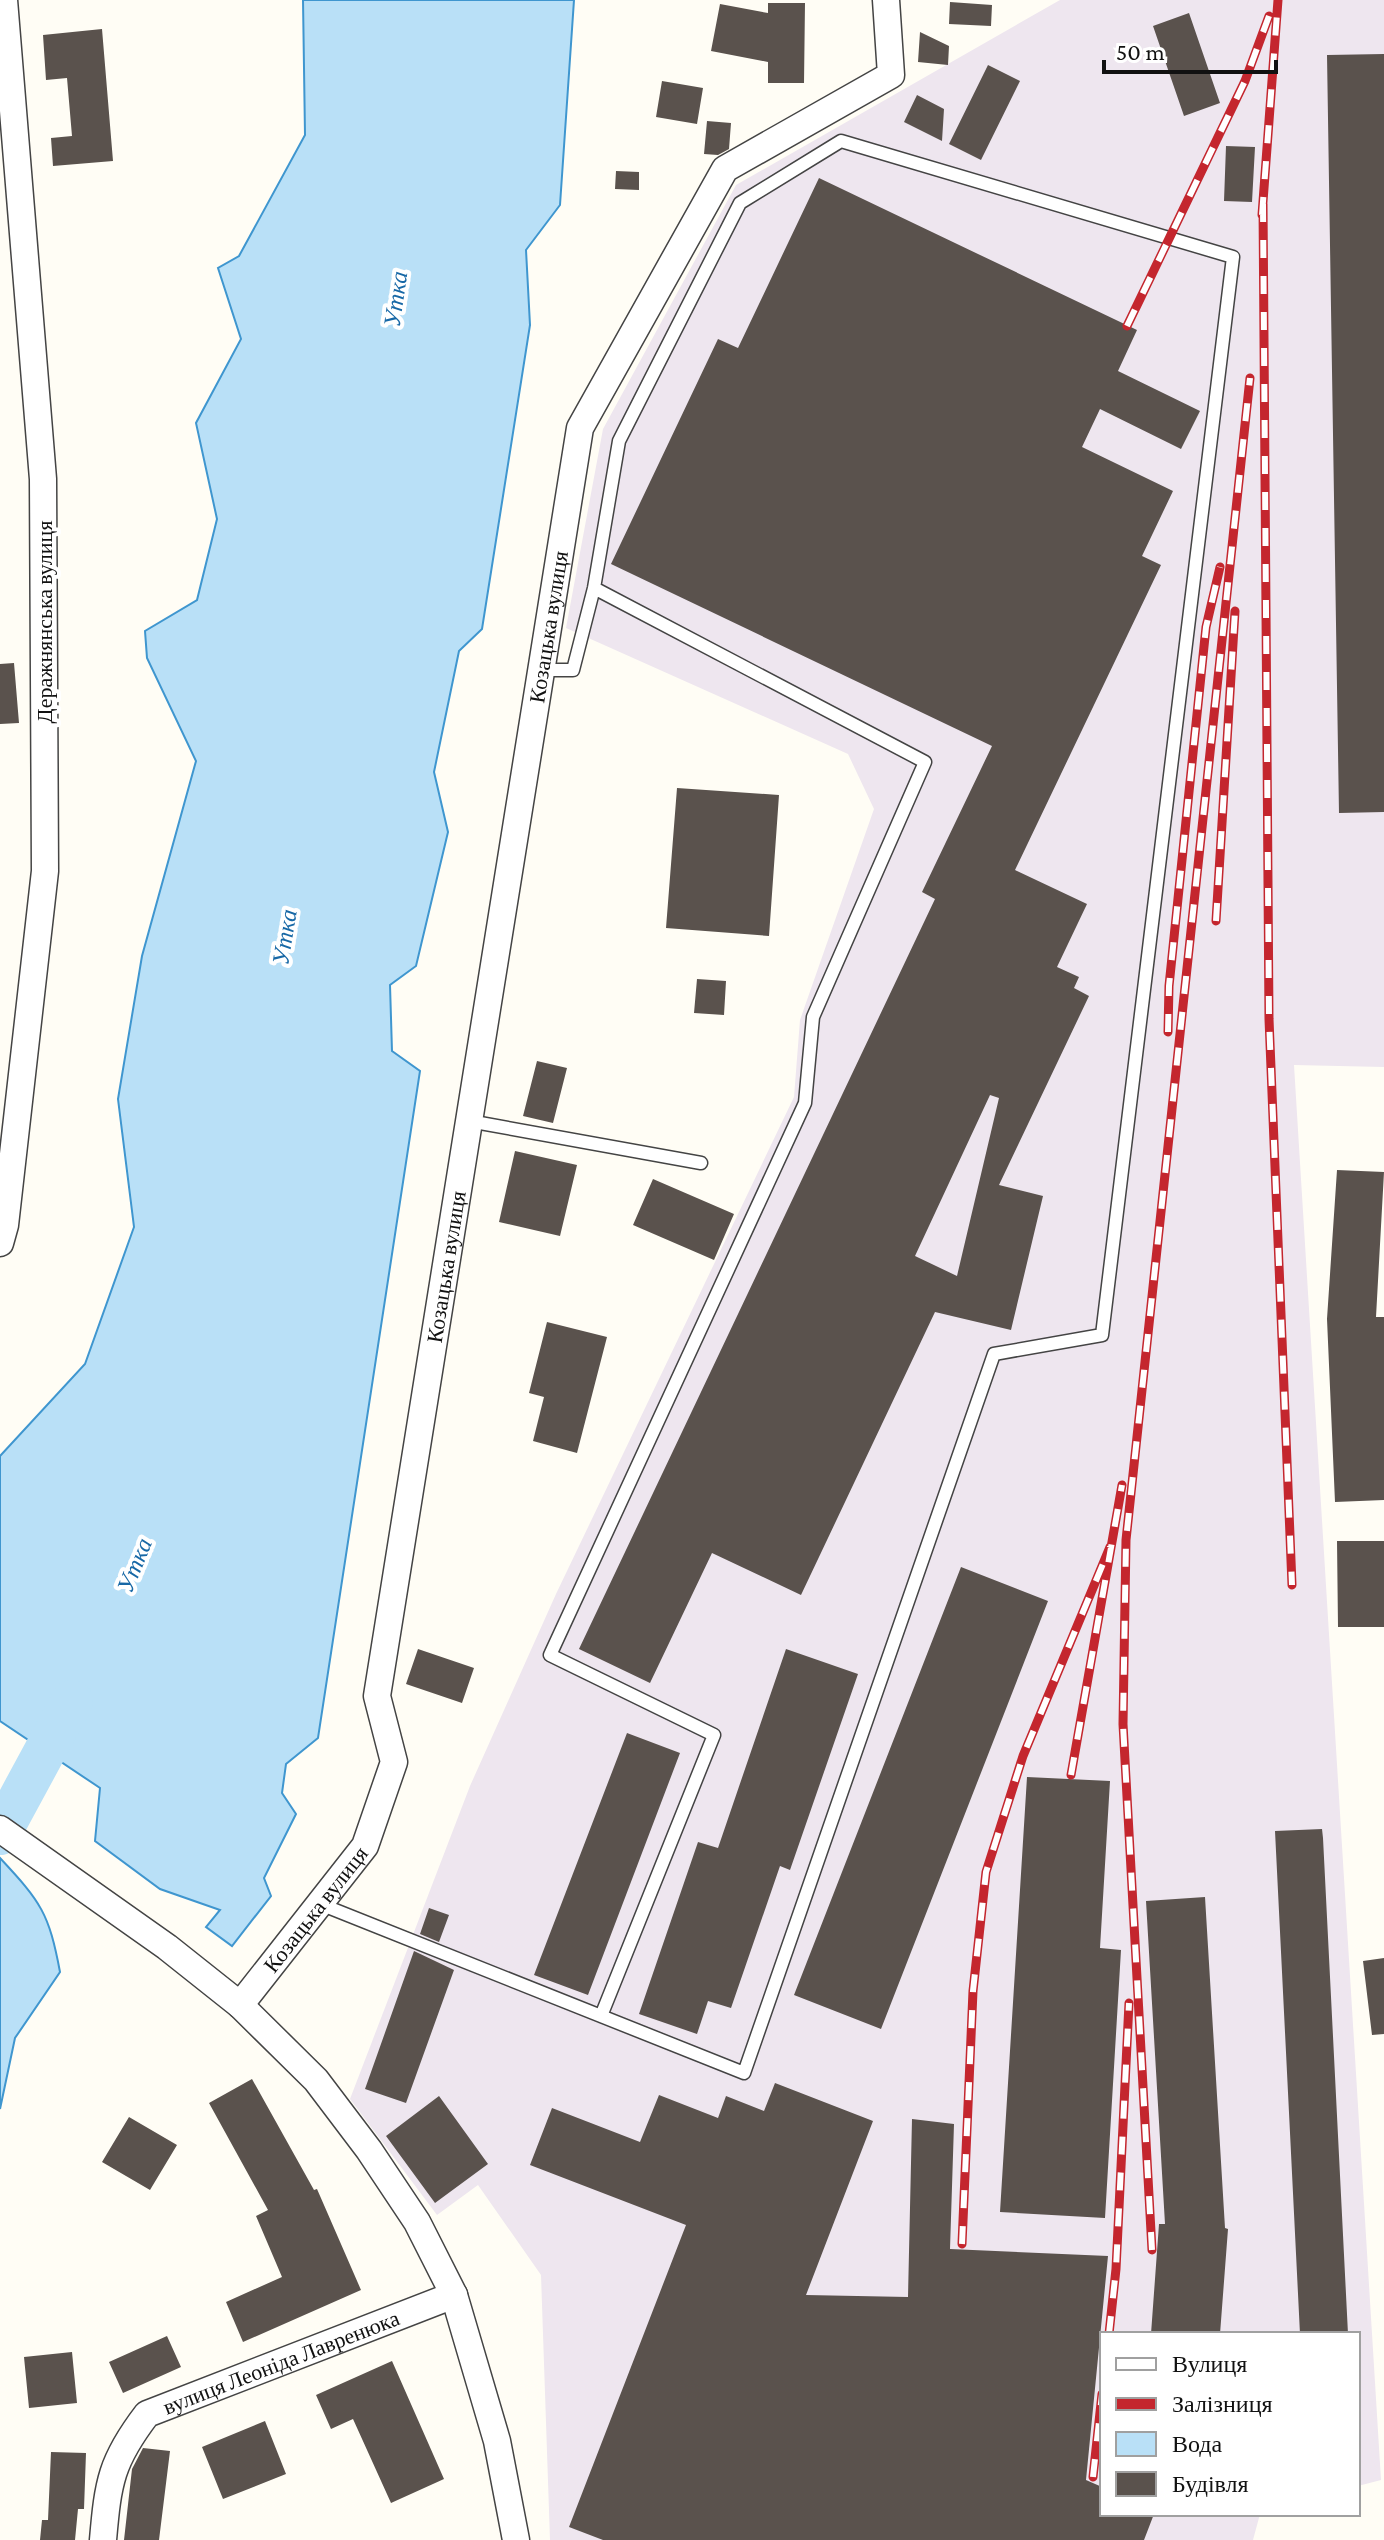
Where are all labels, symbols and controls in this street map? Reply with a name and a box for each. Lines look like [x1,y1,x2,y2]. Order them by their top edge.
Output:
scale bar [1104,24,1276,74]
text: 50 m [1116,38,1165,65]
water label: Утка [378,269,412,329]
street label: Деражнянська вулиця [32,520,57,724]
street label: Козацька вулиця [524,549,573,705]
water label: Утка [266,907,302,967]
street label: Козацька вулиця [421,1189,470,1344]
water label: Утка [111,1534,157,1596]
street label: Козацька вулиця [258,1841,373,1977]
street label: вулиця Леоніда Лавренюка [159,2305,403,2419]
legend [1100,2332,1360,2516]
text: Вулиця [1172,2350,1247,2377]
text: Залізниця [1172,2390,1273,2417]
text: Вода [1172,2430,1223,2457]
text: Будівля [1172,2470,1249,2497]

